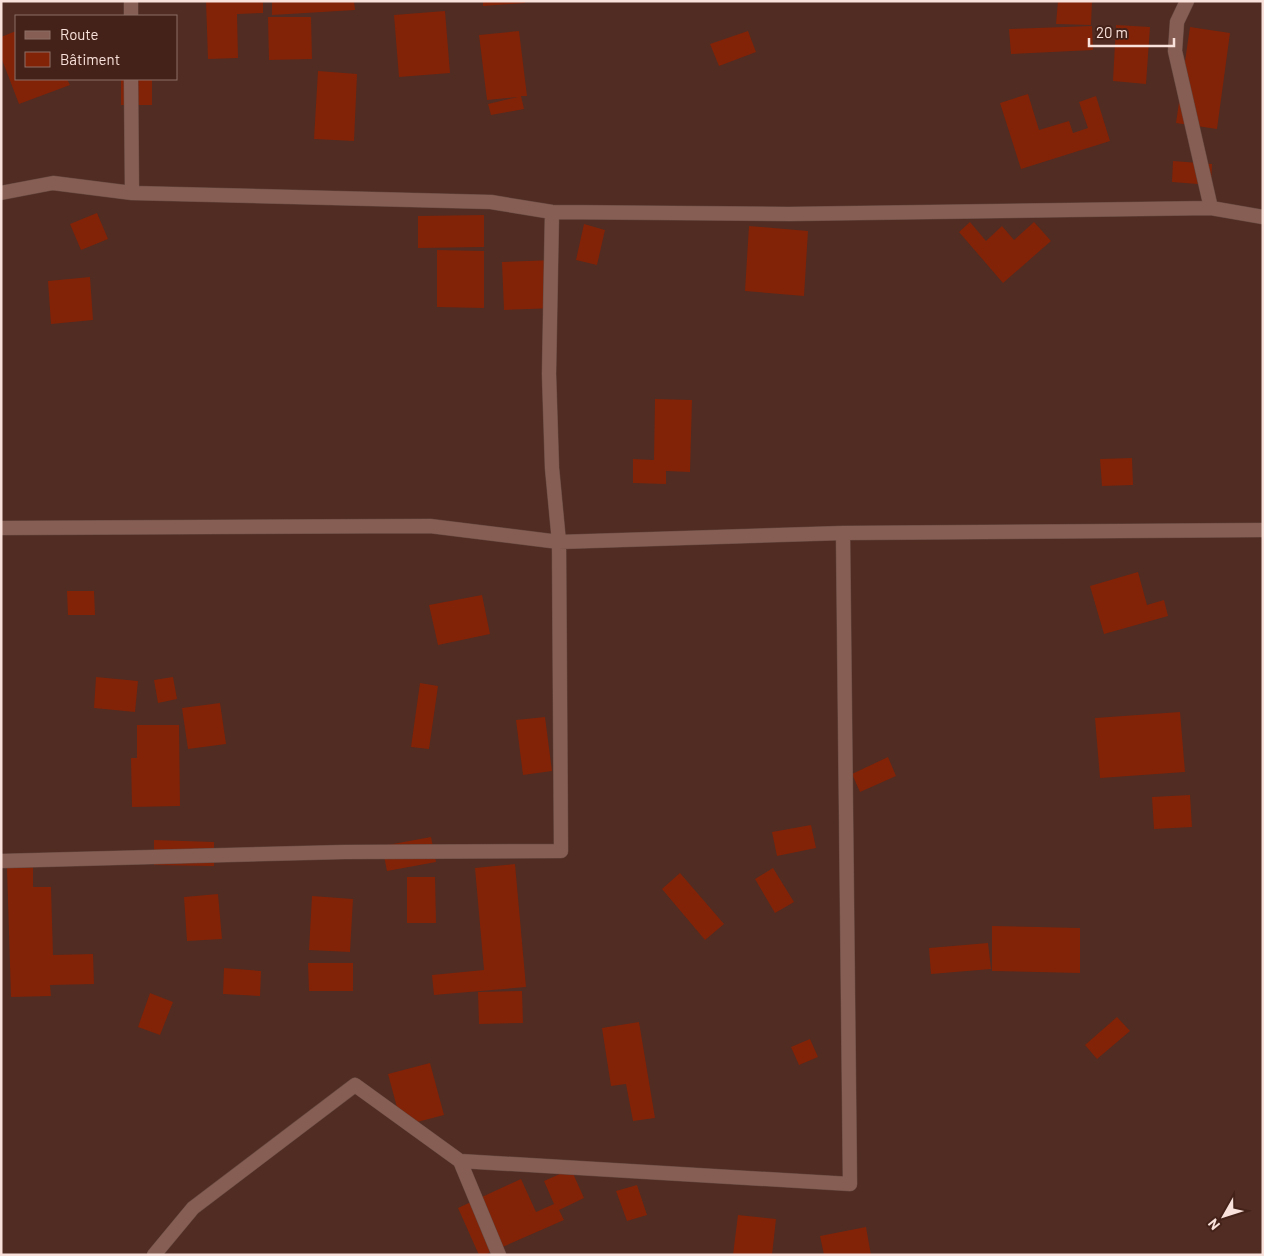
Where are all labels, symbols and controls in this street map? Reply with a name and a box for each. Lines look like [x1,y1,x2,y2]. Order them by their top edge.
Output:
legend [15,15,178,80]
scale bar [1089,15,1174,47]
text: 20 m [1096,23,1128,41]
text: Route [60,25,99,43]
text: Bâtiment [60,50,120,68]
north arrow [1199,1191,1249,1241]
text: N [1204,1216,1223,1233]

